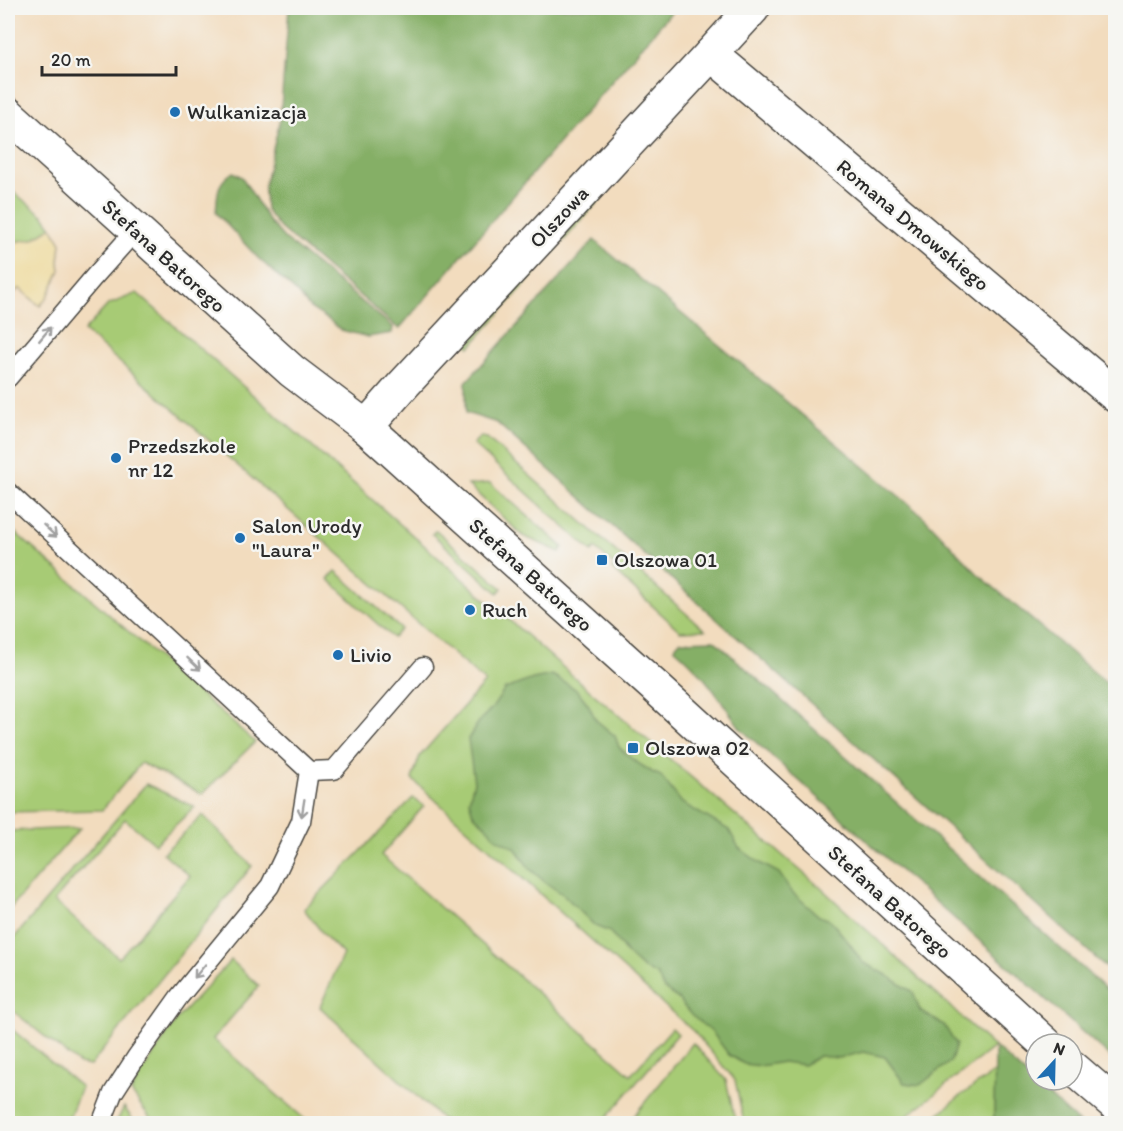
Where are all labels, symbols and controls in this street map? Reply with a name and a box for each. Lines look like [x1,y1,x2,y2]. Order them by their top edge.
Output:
scale bar [42,39,176,77]
text: 20 m [51,49,91,71]
place label: Wulkanizacja [187,99,307,124]
marker: Wulkanizacja [168,105,182,119]
street label: Romana Dmowskiego [832,153,995,296]
street label: Olszowa [524,180,594,253]
street label: Stefana Batorego [97,193,231,318]
one-way arrow [39,326,52,342]
place label: Przedszkole nr 12 [128,433,236,482]
marker: Przedszkole nr 12 [109,451,123,465]
street label: Stefana Batorego [464,512,598,637]
place label: Salon Urody "Laura" [252,513,362,562]
one-way arrow [43,524,58,539]
marker: Salon Urody "Laura" [233,531,247,545]
place label: Olszowa 01 [614,547,717,572]
marker: Olszowa 01 [595,553,609,567]
place label: Ruch [482,597,527,622]
marker: Ruch [463,603,477,617]
place label: Livio [350,642,392,667]
marker: Livio [331,648,345,662]
one-way arrow [186,656,201,670]
place label: Olszowa 02 [645,735,749,760]
marker: Olszowa 02 [626,741,640,755]
one-way arrow [298,798,309,818]
street label: Stefana Batorego [823,839,957,964]
one-way arrow [194,963,207,979]
north arrow [1024,1032,1084,1092]
text: N [1051,1038,1068,1059]

